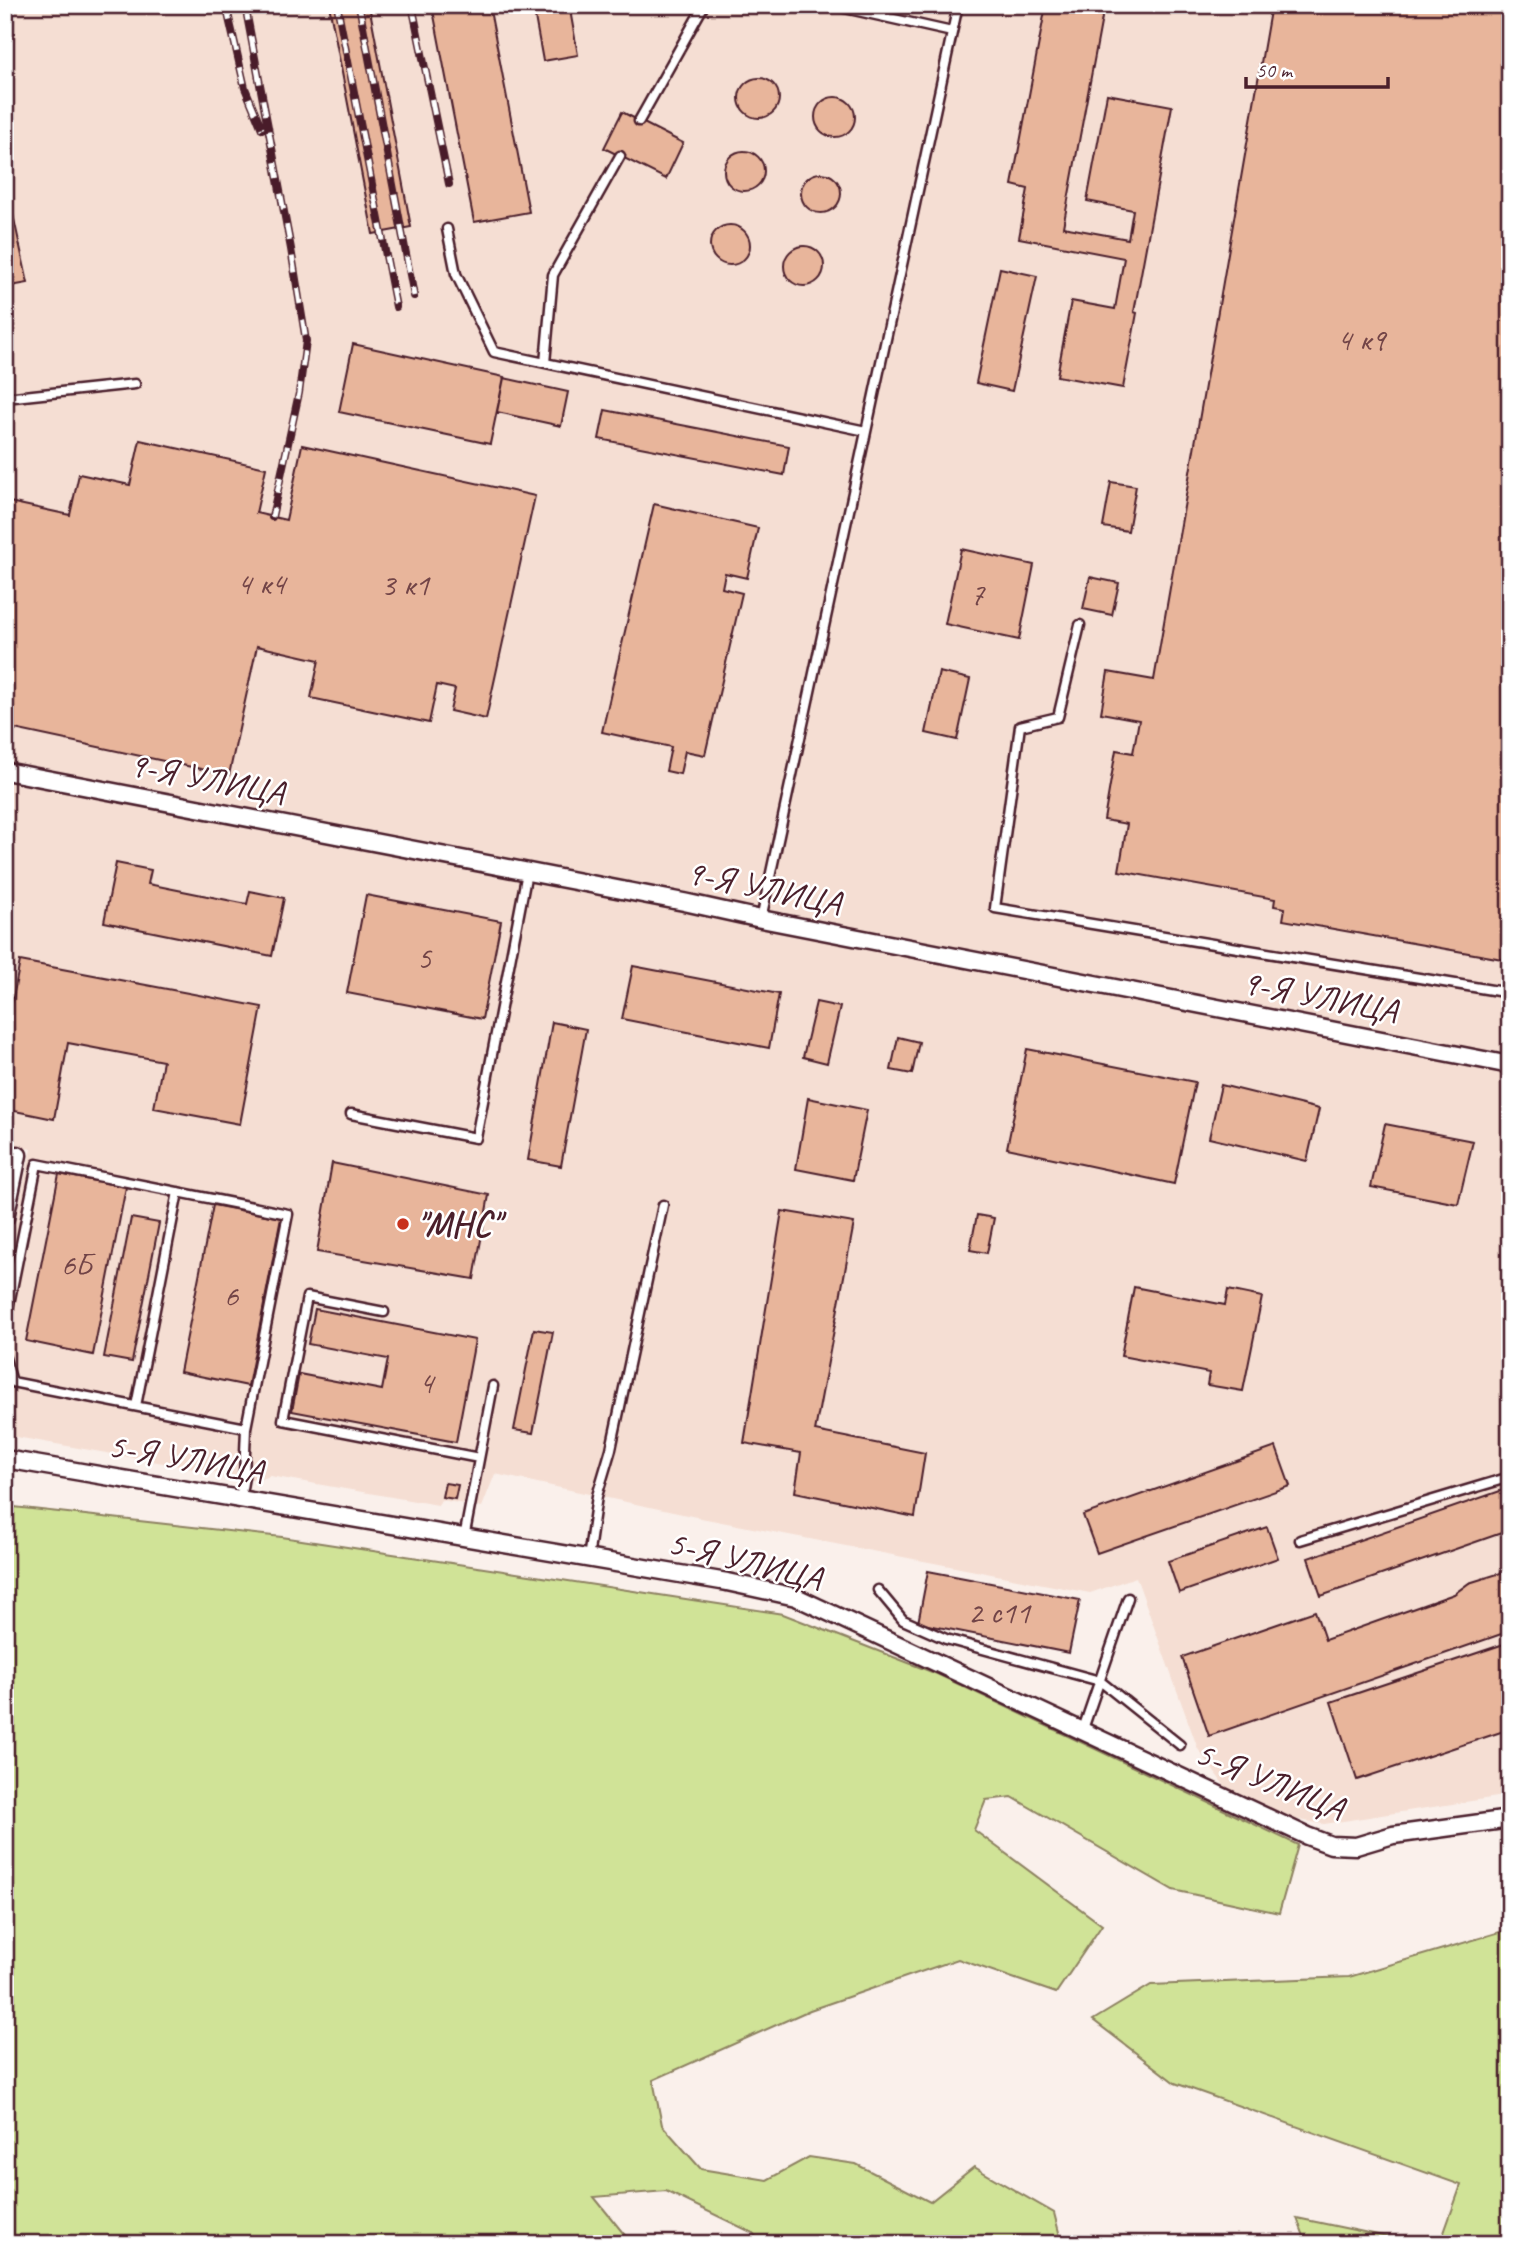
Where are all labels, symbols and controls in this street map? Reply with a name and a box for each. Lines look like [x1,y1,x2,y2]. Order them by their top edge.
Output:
scale bar [1246,46,1387,90]
text: 50 m [1256,57,1294,83]
house number: 4 к9 [1337,319,1388,360]
house number: 4 к4 [237,563,289,604]
house number: 3 к1 [381,564,431,605]
house number: 7 [970,574,986,615]
street label: 9-Я УЛИЦА [126,741,290,816]
street label: 9-Я УЛИЦА [682,849,847,926]
house number: 5 [417,937,433,978]
street label: 9-Я УЛИЦА [1239,959,1403,1034]
place label: "МНС" [417,1202,507,1247]
marker: "МНС" [395,1216,411,1232]
house number: 6Б [61,1244,96,1285]
house number: 6 [224,1275,240,1316]
house number: 4 [419,1362,437,1403]
street label: 5-Я УЛИЦА [105,1423,268,1495]
street label: 5-Я УЛИЦА [663,1520,828,1602]
house number: 2 с11 [968,1592,1032,1633]
street label: 5-Я УЛИЦА [1189,1730,1352,1831]

